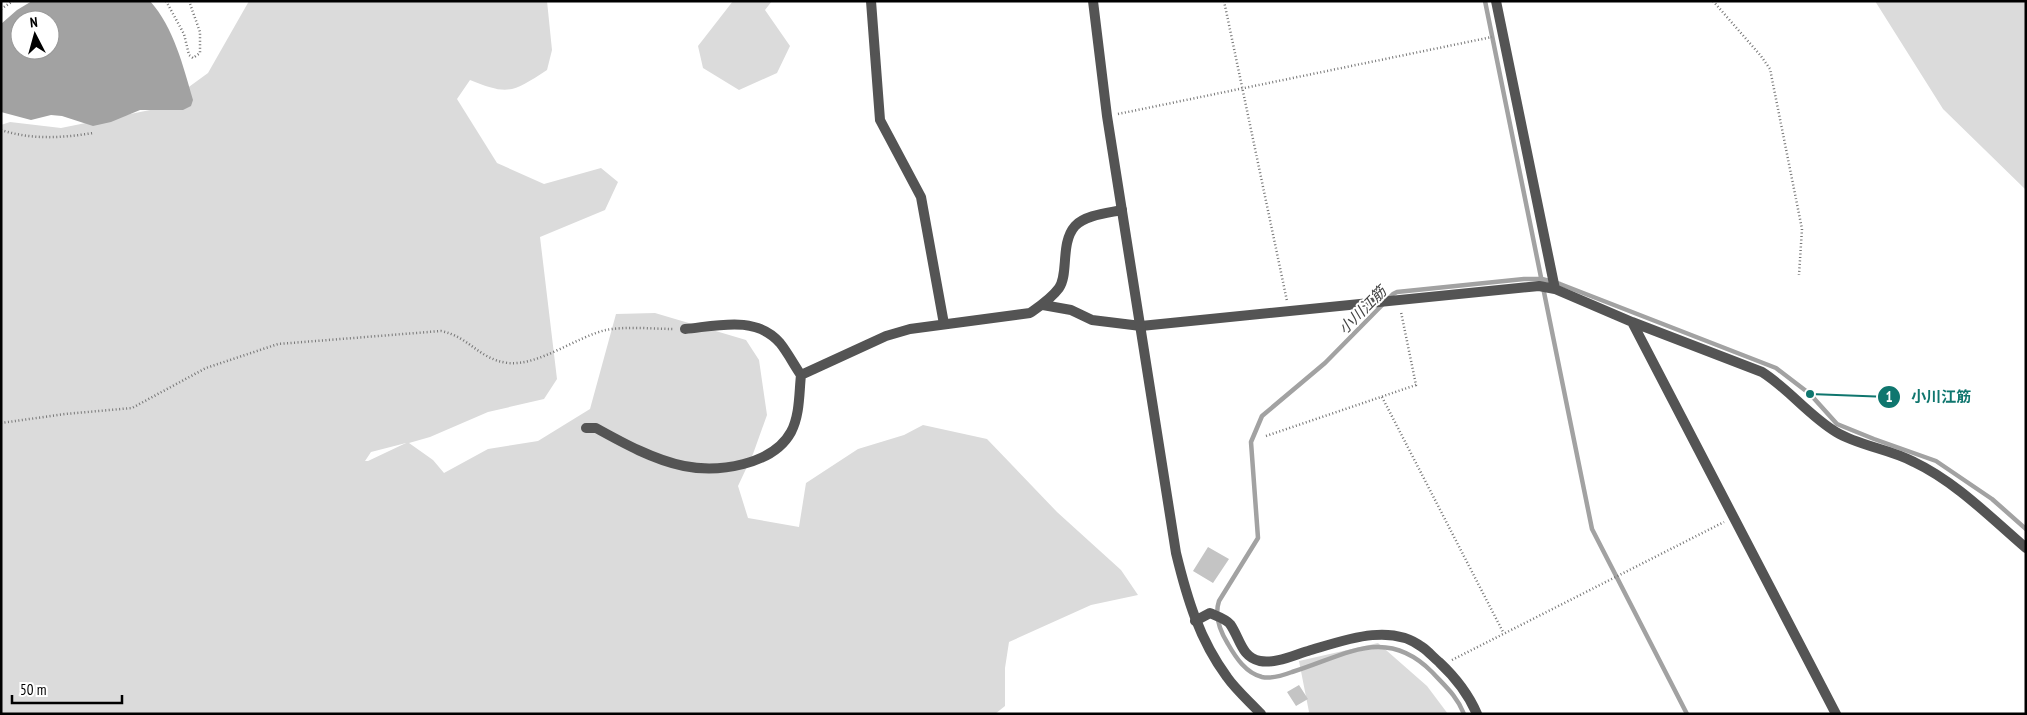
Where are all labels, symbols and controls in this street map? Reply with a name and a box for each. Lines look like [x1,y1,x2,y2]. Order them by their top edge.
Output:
north arrow [10,10,60,60]
text: N [29,13,38,31]
water label: 小川江筋 [1334,281,1391,338]
callout: 小川江筋 [1876,382,1981,412]
text: 1 [1885,387,1893,406]
text: 小川江筋 [1911,387,1971,406]
scale bar [12,672,122,704]
text: 50 m [20,680,46,699]

